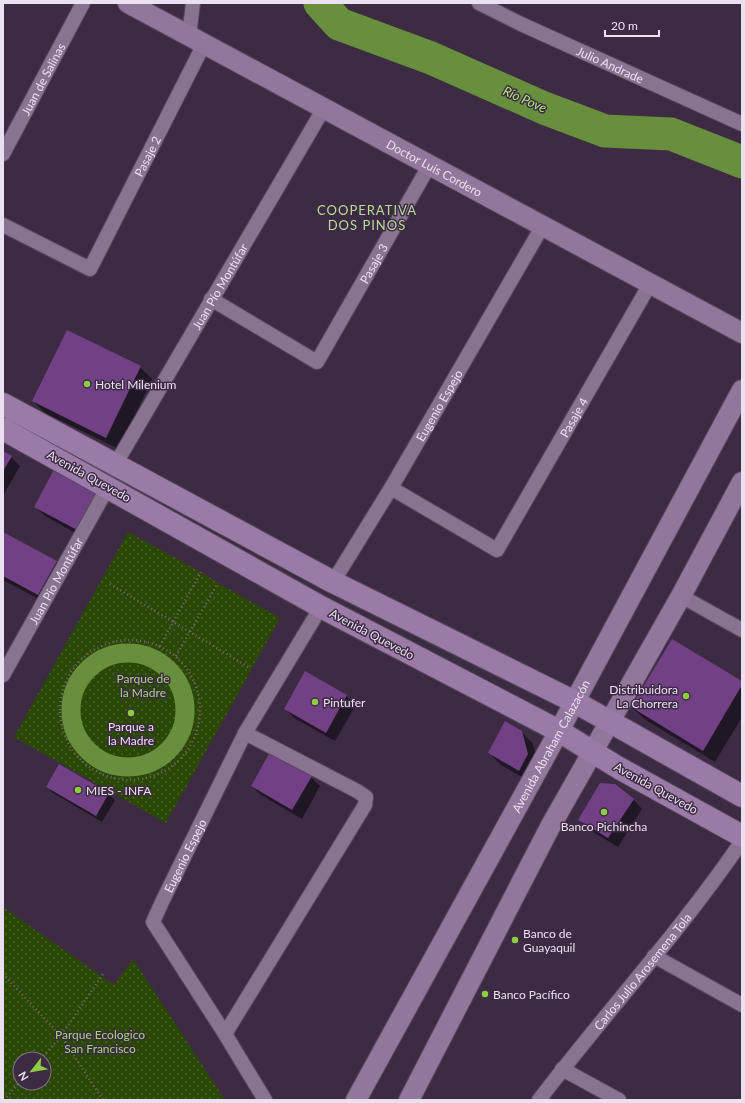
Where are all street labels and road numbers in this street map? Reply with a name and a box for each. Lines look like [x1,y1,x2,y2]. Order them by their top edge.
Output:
street label: Juan de Salinas [18,40,68,118]
street label: Julio Andrade [575,43,646,86]
street label: Pasaje 2 [131,133,164,179]
street label: Doctor Luis Cordero [384,136,485,200]
street label: Juan Pío Montúfar [189,240,251,332]
street label: Pasaje 3 [356,241,391,286]
street label: Eugenio Espejo [412,367,466,444]
street label: Pasaje 4 [556,395,591,440]
street label: Avenida Quevedo [44,447,134,505]
street label: Juan Pío Montúfar [25,534,86,627]
street label: Avenida Quevedo [327,605,417,663]
street label: Avenida Abraham Calazacón [508,677,593,815]
street label: Avenida Quevedo [611,759,701,817]
street label: Eugenio Espejo [160,816,209,895]
street label: Carlos Julio Arosemena Tola [590,910,694,1033]

